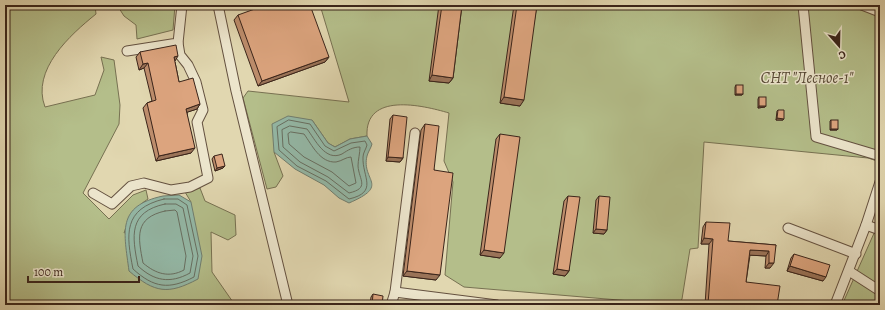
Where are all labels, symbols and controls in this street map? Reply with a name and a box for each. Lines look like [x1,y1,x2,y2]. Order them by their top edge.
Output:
north arrow [819,26,859,66]
text: С [836,47,848,63]
park label: СНТ "Лесное-1" [760,67,854,89]
scale bar [28,258,139,284]
text: 100 m [34,264,63,280]

